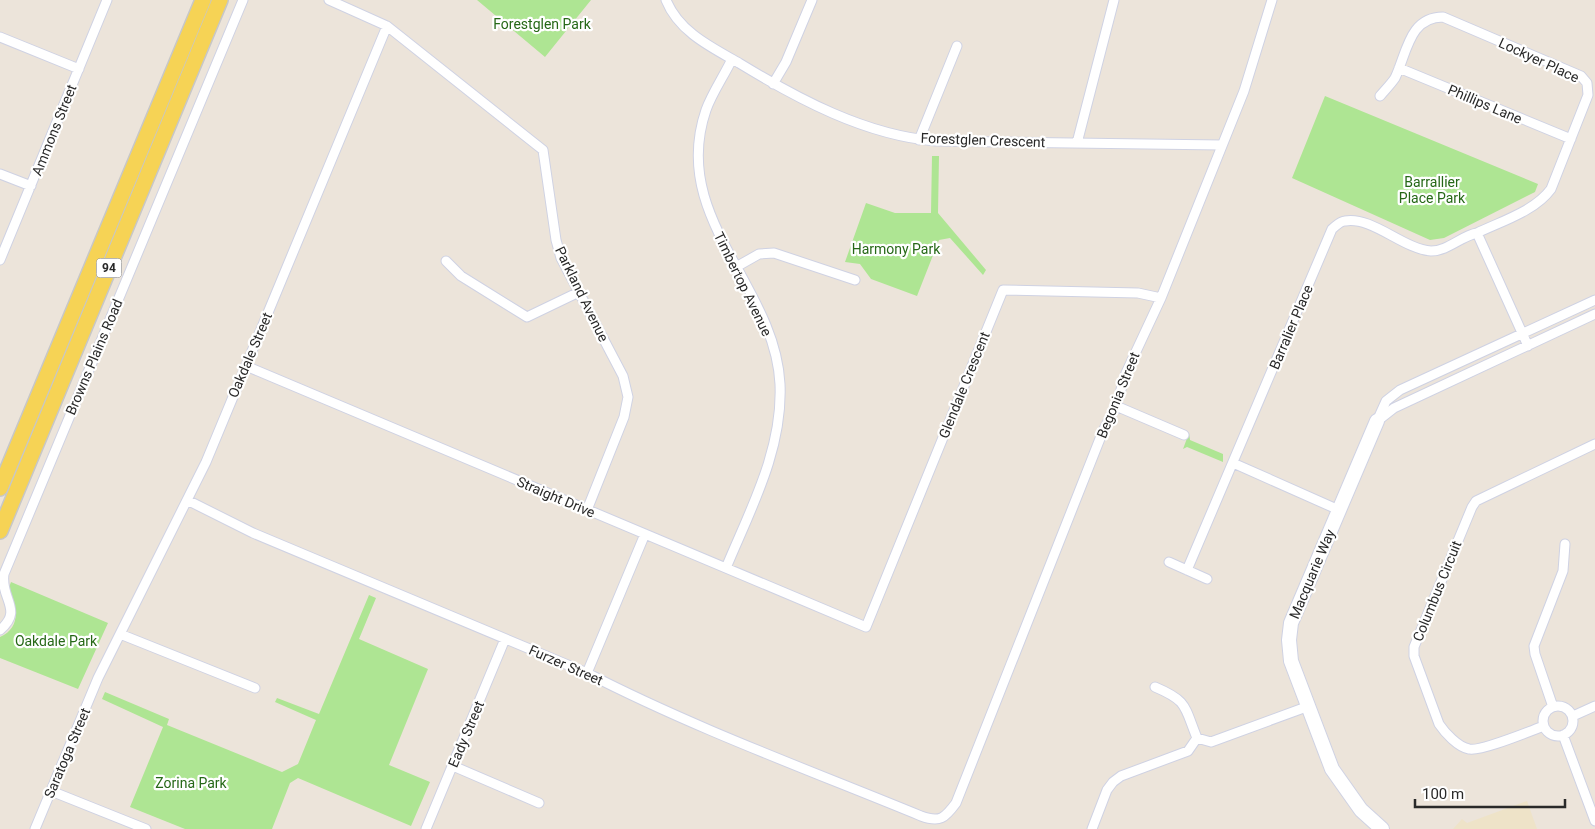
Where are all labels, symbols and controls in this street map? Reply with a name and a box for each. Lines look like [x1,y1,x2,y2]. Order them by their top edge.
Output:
park label: Forestglen Park [493,16,592,32]
street label: Lockyer Place [1496,34,1582,86]
street label: Phillips Lane [1445,81,1525,127]
street label: Ammons Street [28,82,80,178]
street label: Forestglen Crescent [920,130,1046,150]
park label: Barrallier Place Park [1399,174,1466,206]
street label: Timbertop Avenue [711,229,775,339]
park label: Harmony Park [852,241,941,257]
street label: Parkland Avenue [552,244,612,344]
road number: 94 [96,258,122,278]
street label: Barralier Place [1266,282,1316,372]
street label: Browns Plains Road [62,297,126,417]
street label: Oakdale Street [225,310,275,400]
street label: Glendale Crescent [935,329,993,441]
street label: Begonia Street [1094,349,1143,440]
street label: Straight Drive [514,473,598,521]
street label: Macquarie Way [1286,526,1338,621]
street label: Columbus Circuit [1410,538,1465,644]
park label: Oakdale Park [15,633,98,649]
street label: Furzer Street [526,642,606,689]
street label: Eady Street [445,698,487,770]
street label: Saratoga Street [41,705,93,800]
park label: Zorina Park [155,775,228,791]
scale bar [1415,776,1565,808]
text: 100 m [1422,785,1464,803]

